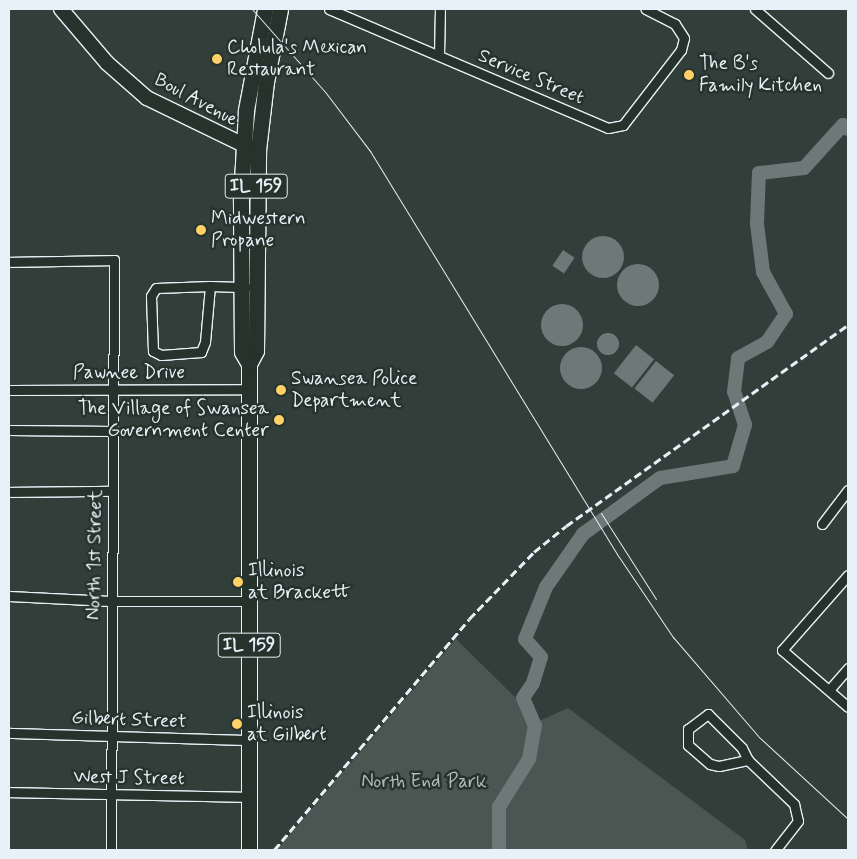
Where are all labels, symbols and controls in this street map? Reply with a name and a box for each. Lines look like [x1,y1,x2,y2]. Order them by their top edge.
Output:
place label: Cholula's Mexican Restaurant [227,37,366,81]
street label: Service Street [473,44,589,110]
marker: Cholula's Mexican Restaurant [211,53,223,65]
place label: The B's Family Kitchen [699,53,821,97]
street label: Boul Avenue [148,67,244,133]
marker: The B's Family Kitchen [683,69,695,81]
road number: IL 159 [224,170,288,202]
place label: Midwestern Propane [211,208,306,252]
marker: Midwestern Propane [195,224,207,236]
street label: Pawnee Drive [73,362,185,384]
place label: Swansea Police Department [291,368,417,412]
marker: Swansea Police Department [275,384,287,396]
place label: The Village of Swansea Government Center [81,398,269,442]
marker: The Village of Swansea Government Center [273,414,285,426]
street label: North 1st Street [82,490,108,620]
place label: Illinois at Brackett [248,560,348,604]
marker: Illinois at Brackett [232,576,244,588]
road number: IL 159 [216,630,282,660]
place label: Illinois at Gilbert [247,702,327,746]
street label: Gilbert Street [71,707,187,733]
marker: Illinois at Gilbert [231,718,243,730]
street label: West J Street [71,766,187,790]
park label: North End Park [363,771,485,793]

